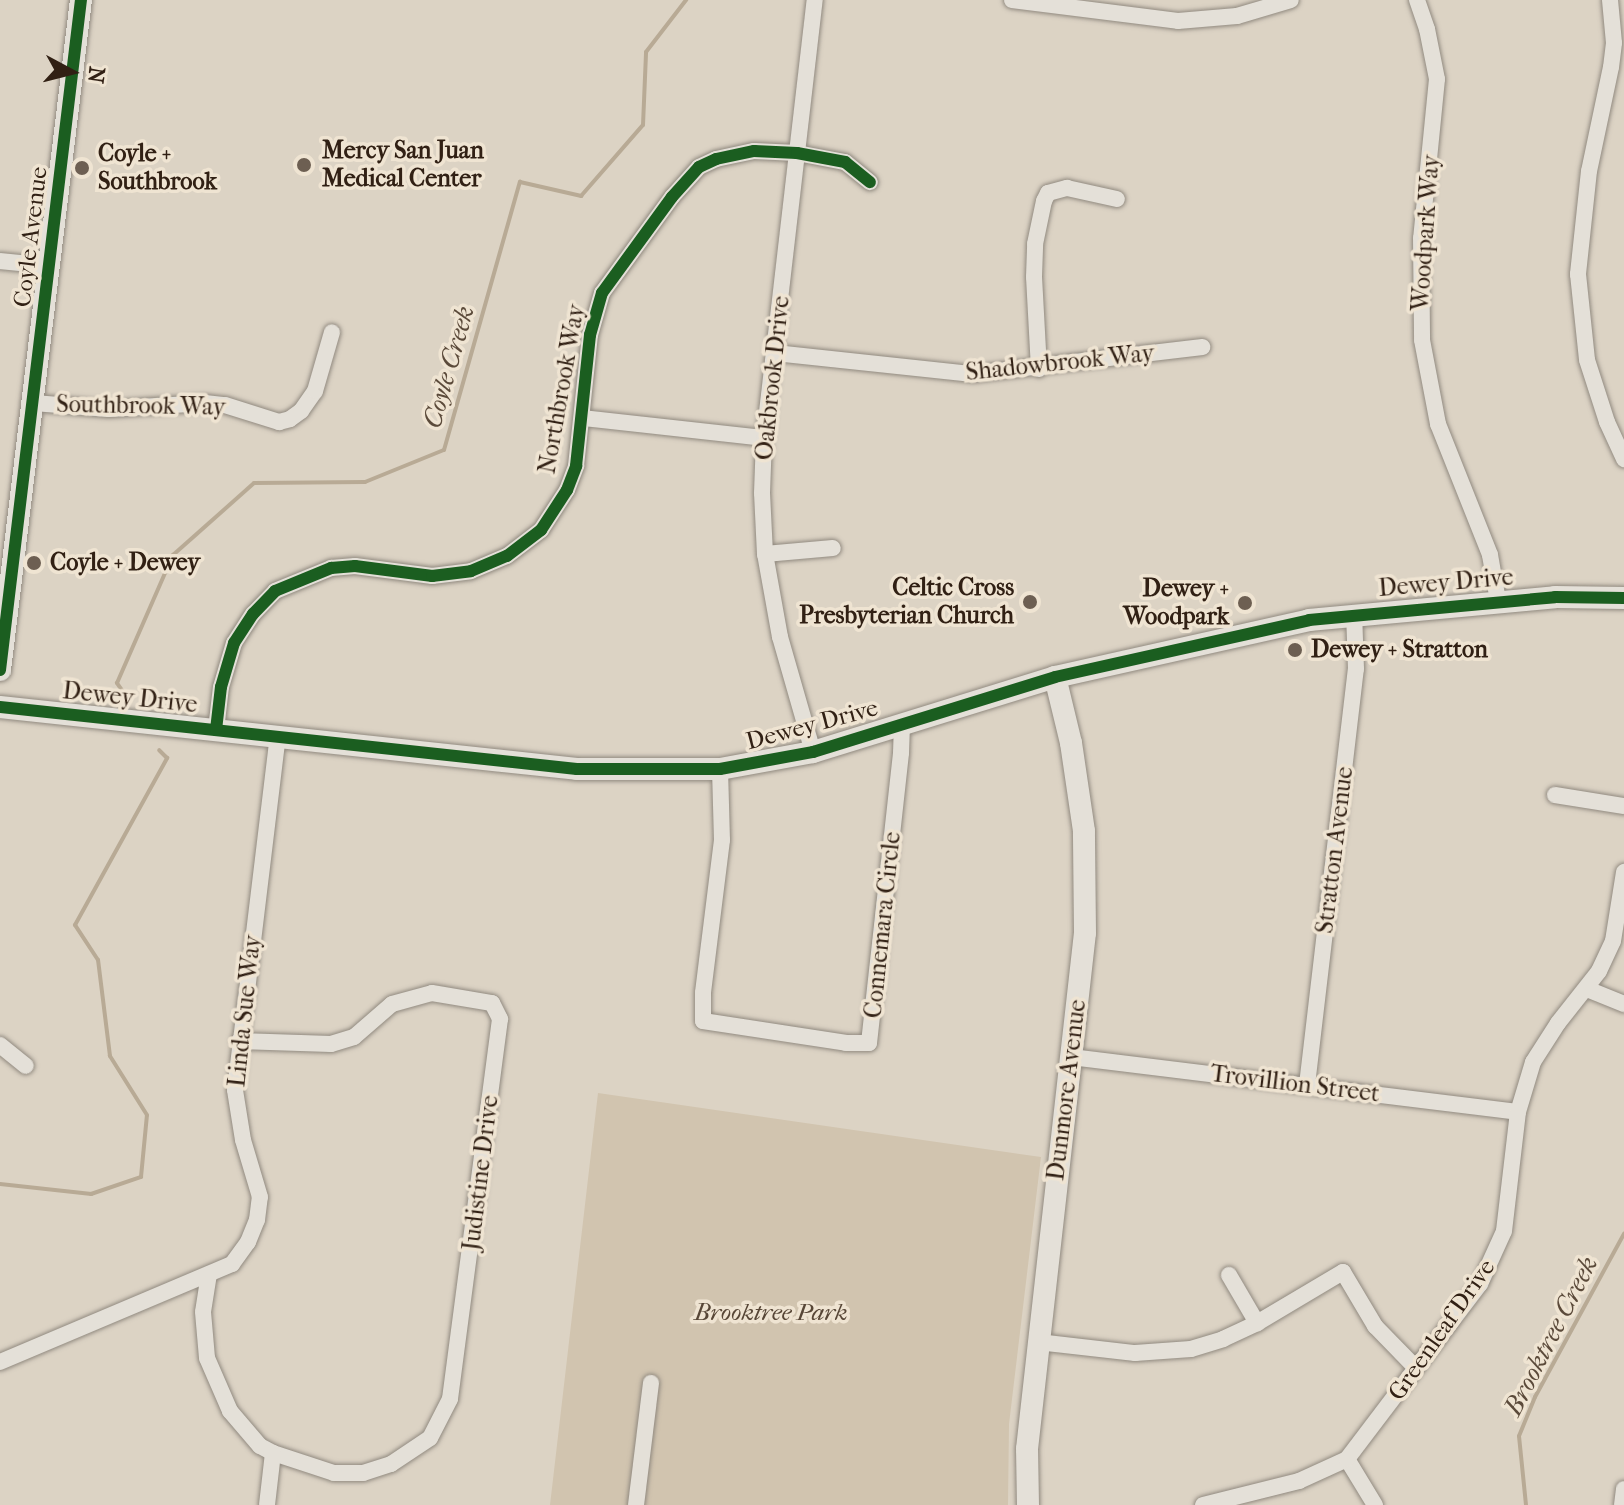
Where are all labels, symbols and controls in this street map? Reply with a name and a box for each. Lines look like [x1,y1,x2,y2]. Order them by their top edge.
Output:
north arrow [32,32,112,112]
text: N [82,65,110,85]
place label: Mercy San Juan Medical Center [322,137,484,193]
place label: Coyle + Southbrook [98,140,217,196]
marker: Mercy San Juan Medical Center [293,154,315,176]
street label: Woodpark Way [1406,154,1446,312]
marker: Coyle + Southbrook [73,159,91,177]
street label: Coyle Avenue [8,165,54,309]
street label: Oakbrook Drive [750,294,796,462]
water label: Coyle Creek [417,302,481,432]
street label: Northbrook Way [533,302,591,476]
street label: Shadowbrook Way [964,339,1156,387]
street label: Southbrook Way [56,390,226,422]
place label: Coyle + Dewey [50,549,200,577]
marker: Coyle + Dewey [25,554,43,572]
street label: Dewey Drive [1377,563,1515,603]
place label: Celtic Cross Presbyterian Church [799,574,1014,630]
place label: Dewey + Woodpark [1123,575,1229,631]
marker: Celtic Cross Presbyterian Church [1021,593,1039,611]
marker: Dewey + Woodpark [1236,594,1254,612]
place label: Dewey + Stratton [1311,636,1488,664]
marker: Dewey + Stratton [1286,641,1304,659]
street label: Dewey Drive [61,677,199,719]
street label: Dewey Drive [743,694,881,756]
street label: Stratton Avenue [1310,765,1360,935]
street label: Connemara Circle [859,830,907,1020]
street label: Linda Sue Way [223,933,267,1089]
street label: Dunmore Avenue [1042,998,1092,1182]
street label: Trovillion Street [1209,1059,1381,1109]
street label: Judistine Drive [457,1094,505,1252]
water label: Brooktree Creek [1497,1251,1605,1421]
street label: Greenleaf Drive [1383,1254,1501,1406]
park label: Brooktree Park [694,1299,848,1327]

